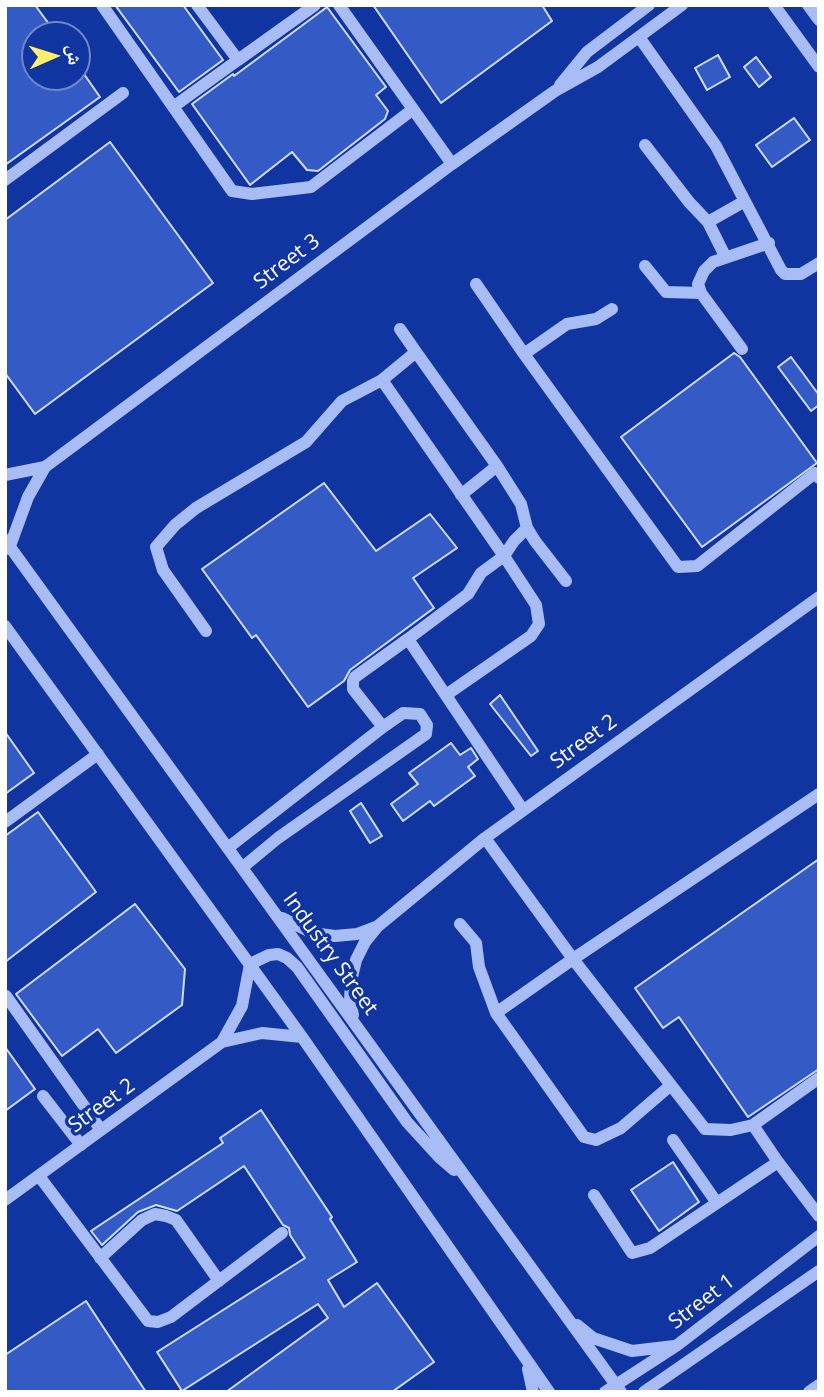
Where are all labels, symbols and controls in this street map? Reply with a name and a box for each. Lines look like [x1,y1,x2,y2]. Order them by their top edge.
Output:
north arrow [21,21,91,91]
text: ش [61,44,88,66]
street label: Street 3 [249,229,325,295]
street label: Street 2 [546,709,622,775]
street label: Industry Street [277,888,383,1020]
street label: Street 2 [64,1073,140,1139]
street label: Street 1 [664,1269,740,1335]

